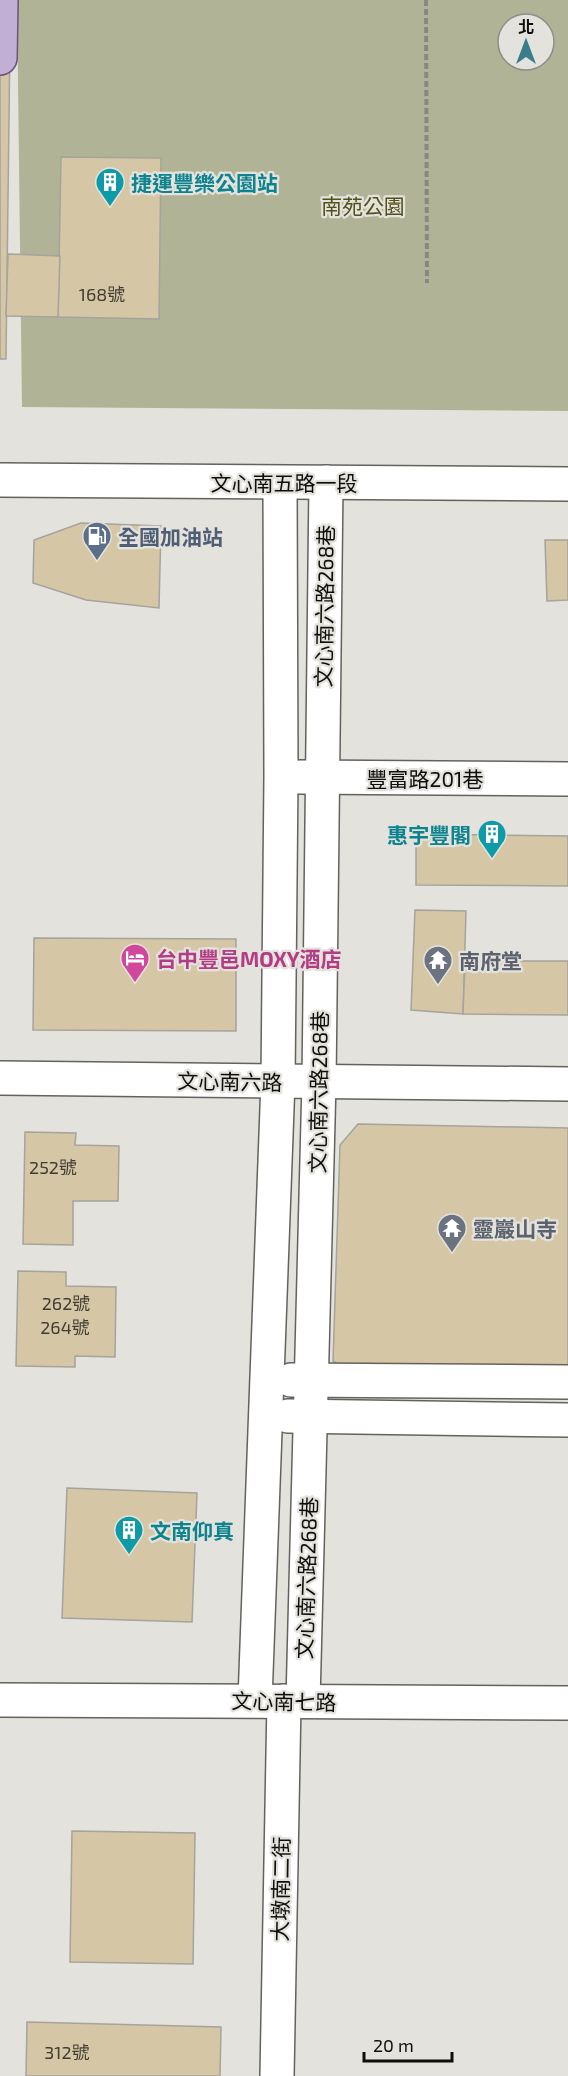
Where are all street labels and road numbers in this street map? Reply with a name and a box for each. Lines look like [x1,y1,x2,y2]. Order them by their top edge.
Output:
street label: 文心南五路一段 [211,470,358,495]
street label: 文心南六路268巷 [310,525,338,687]
street label: 豐富路201巷 [367,766,483,791]
street label: 文心南六路268巷 [304,1011,332,1173]
street label: 文心南六路 [177,1068,283,1094]
street label: 文心南六路268巷 [291,1496,321,1660]
street label: 文心南七路 [231,1688,337,1714]
street label: 大墩南二街 [267,1836,293,1942]

